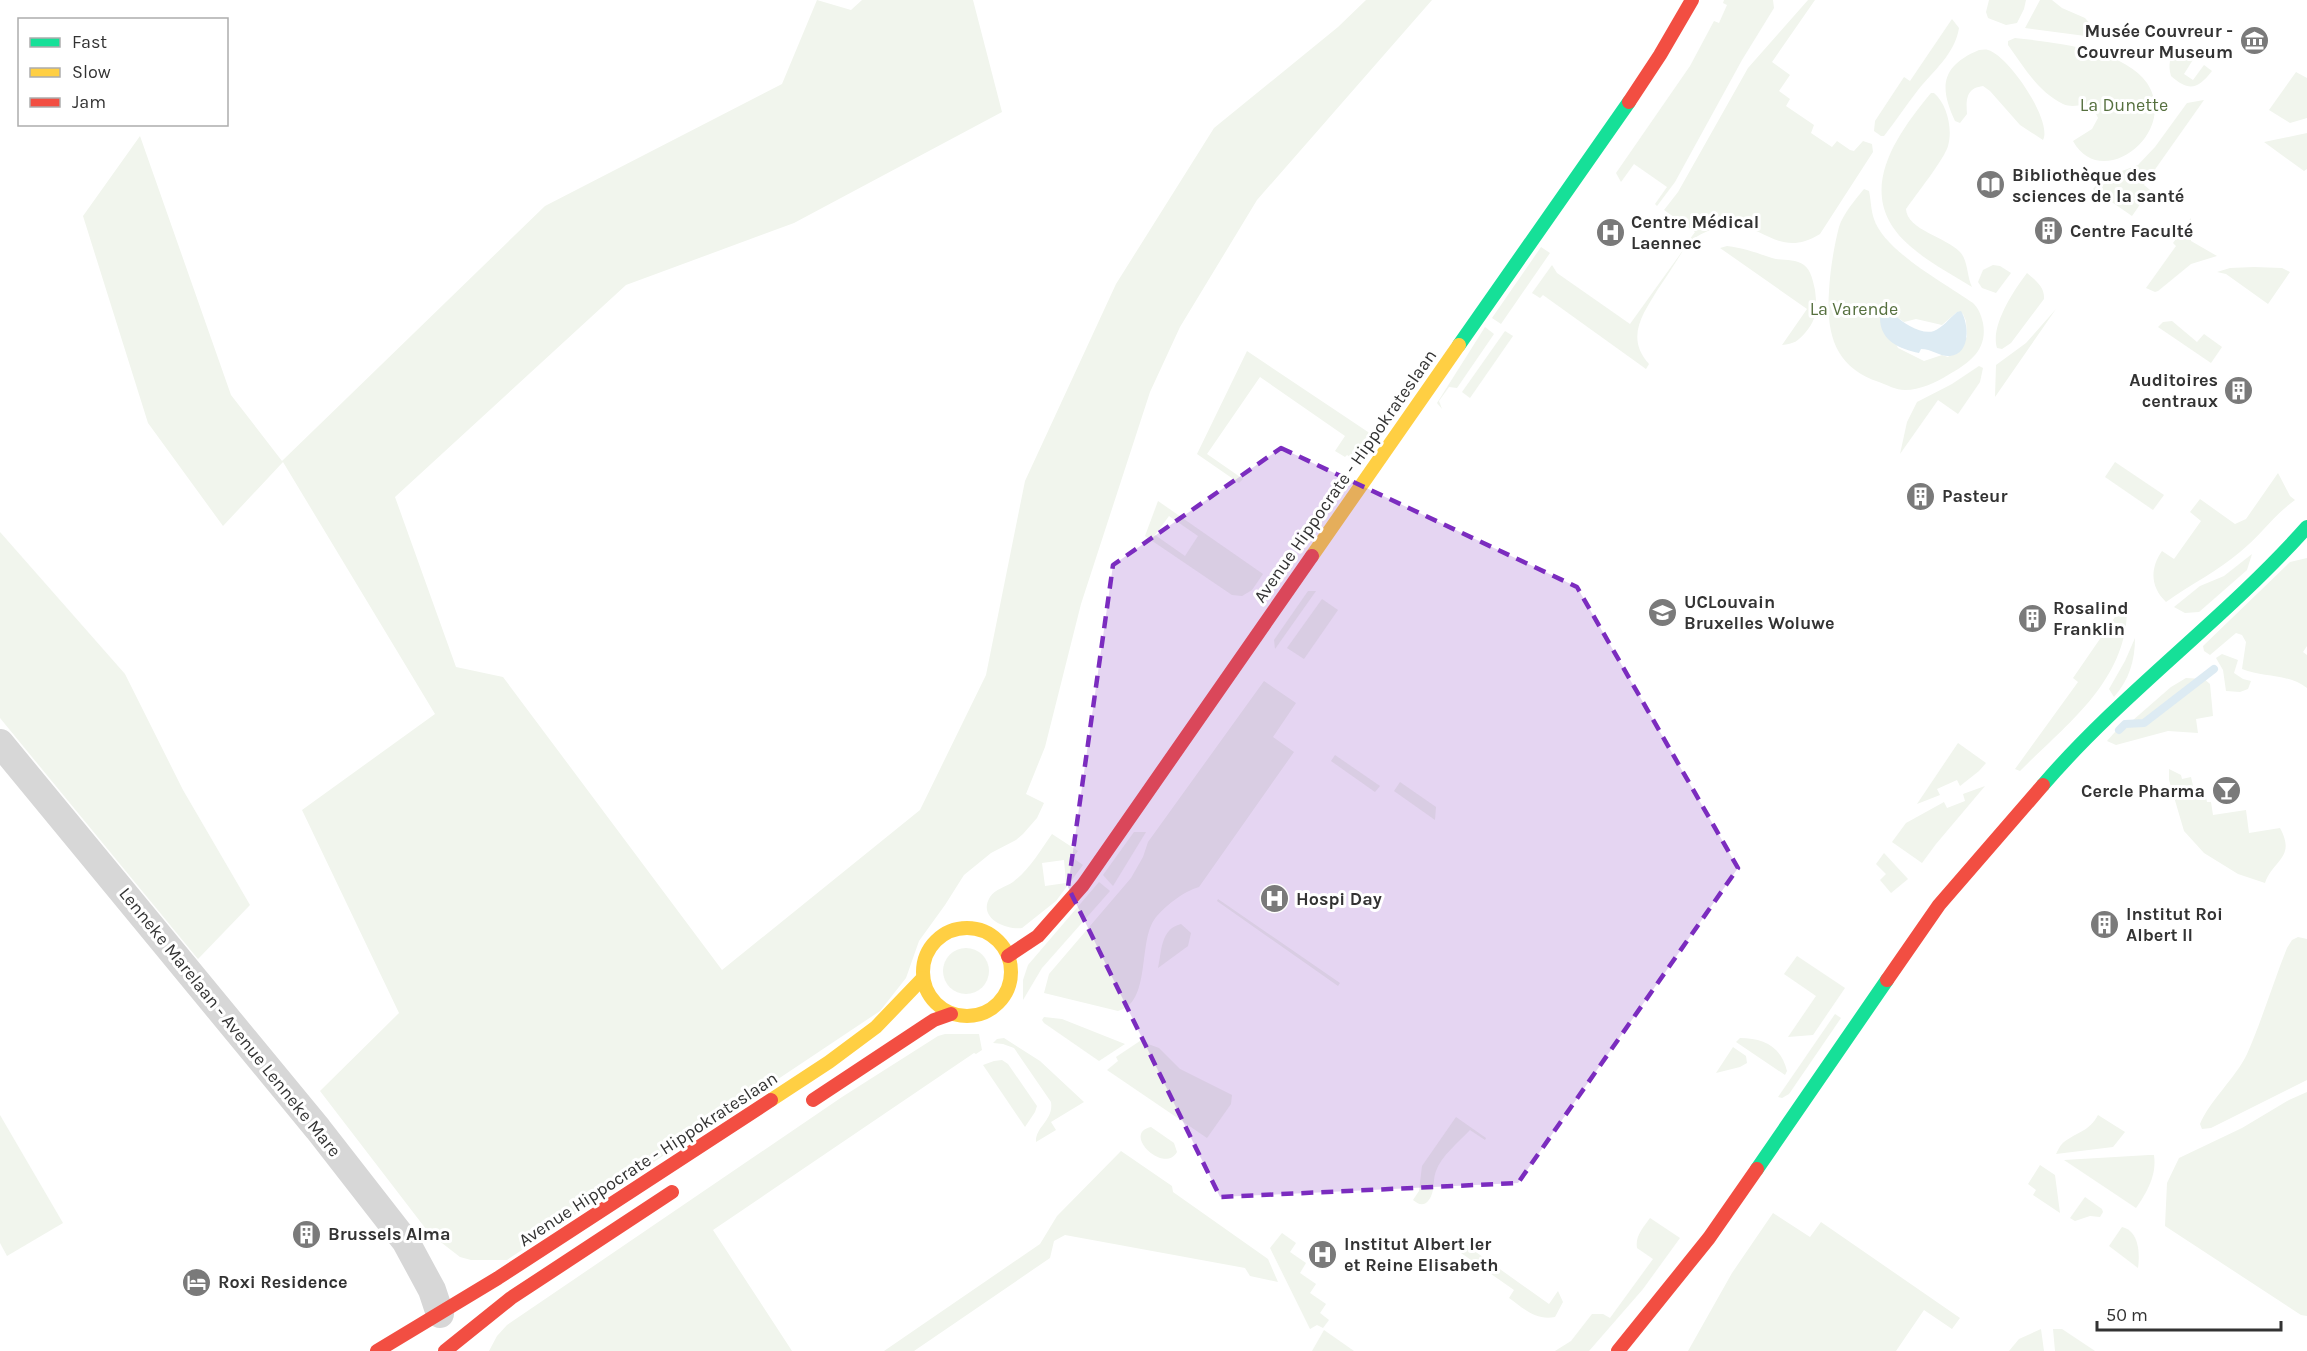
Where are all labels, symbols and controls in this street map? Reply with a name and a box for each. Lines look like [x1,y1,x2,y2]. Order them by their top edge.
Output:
legend [18,18,228,126]
place label: Musée Couvreur - Couvreur Museum [2077,20,2233,63]
museum icon: Musée Couvreur - Couvreur Museum [2238,25,2270,57]
text: Fast [72,31,107,53]
text: Slow [72,61,111,83]
text: Jam [72,91,106,113]
park label: La Dunette [2080,94,2168,116]
place label: Bibliothèque des sciences de la santé [2012,164,2184,207]
library icon: Bibliothèque des sciences de la santé [1975,169,2007,201]
place label: Centre Médical Laennec [1631,211,1759,254]
building icon: Centre Faculté [2033,215,2065,247]
hospital icon: Centre Médical Laennec [1594,216,1626,248]
place label: Centre Faculté [2070,220,2193,242]
park label: La Varende [1810,298,1898,320]
street label: Avenue Hippocrate - Hippokrateslaan [1249,345,1441,607]
place label: Auditoires centraux [2129,369,2218,412]
building icon: Auditoires centraux [2223,374,2255,406]
building icon: Pasteur [1905,480,1937,512]
place label: Pasteur [1942,485,2007,507]
place label: UCLouvain Bruxelles Woluwe [1684,591,1835,634]
school or university icon: UCLouvain Bruxelles Woluwe [1647,596,1679,628]
place label: Rosalind Franklin [2053,597,2128,640]
building icon: Rosalind Franklin [2016,602,2048,634]
bar icon: Cercle Pharma [2210,775,2242,807]
place label: Cercle Pharma [2081,780,2205,802]
street label: Lenneke Marelaan - Avenue Lenneke Mare [114,883,346,1161]
hospital icon: Hospi Day [1259,883,1291,915]
place label: Hospi Day [1296,888,1382,910]
place label: Institut Roi Albert II [2126,903,2223,946]
building icon: Institut Roi Albert II [2089,908,2121,940]
street label: Avenue Hippocrate - Hippokrateslaan [514,1067,782,1251]
building icon: Brussels Alma [291,1218,323,1250]
place label: Brussels Alma [328,1223,450,1245]
place label: Institut Albert Ier et Reine Elisabeth [1344,1233,1498,1276]
hospital icon: Institut Albert Ier et Reine Elisabeth [1307,1238,1339,1270]
hotel icon: Roxi Residence [181,1266,213,1298]
place label: Roxi Residence [218,1271,348,1293]
scale bar [2097,1294,2282,1332]
text: 50 m [2106,1304,2148,1326]

